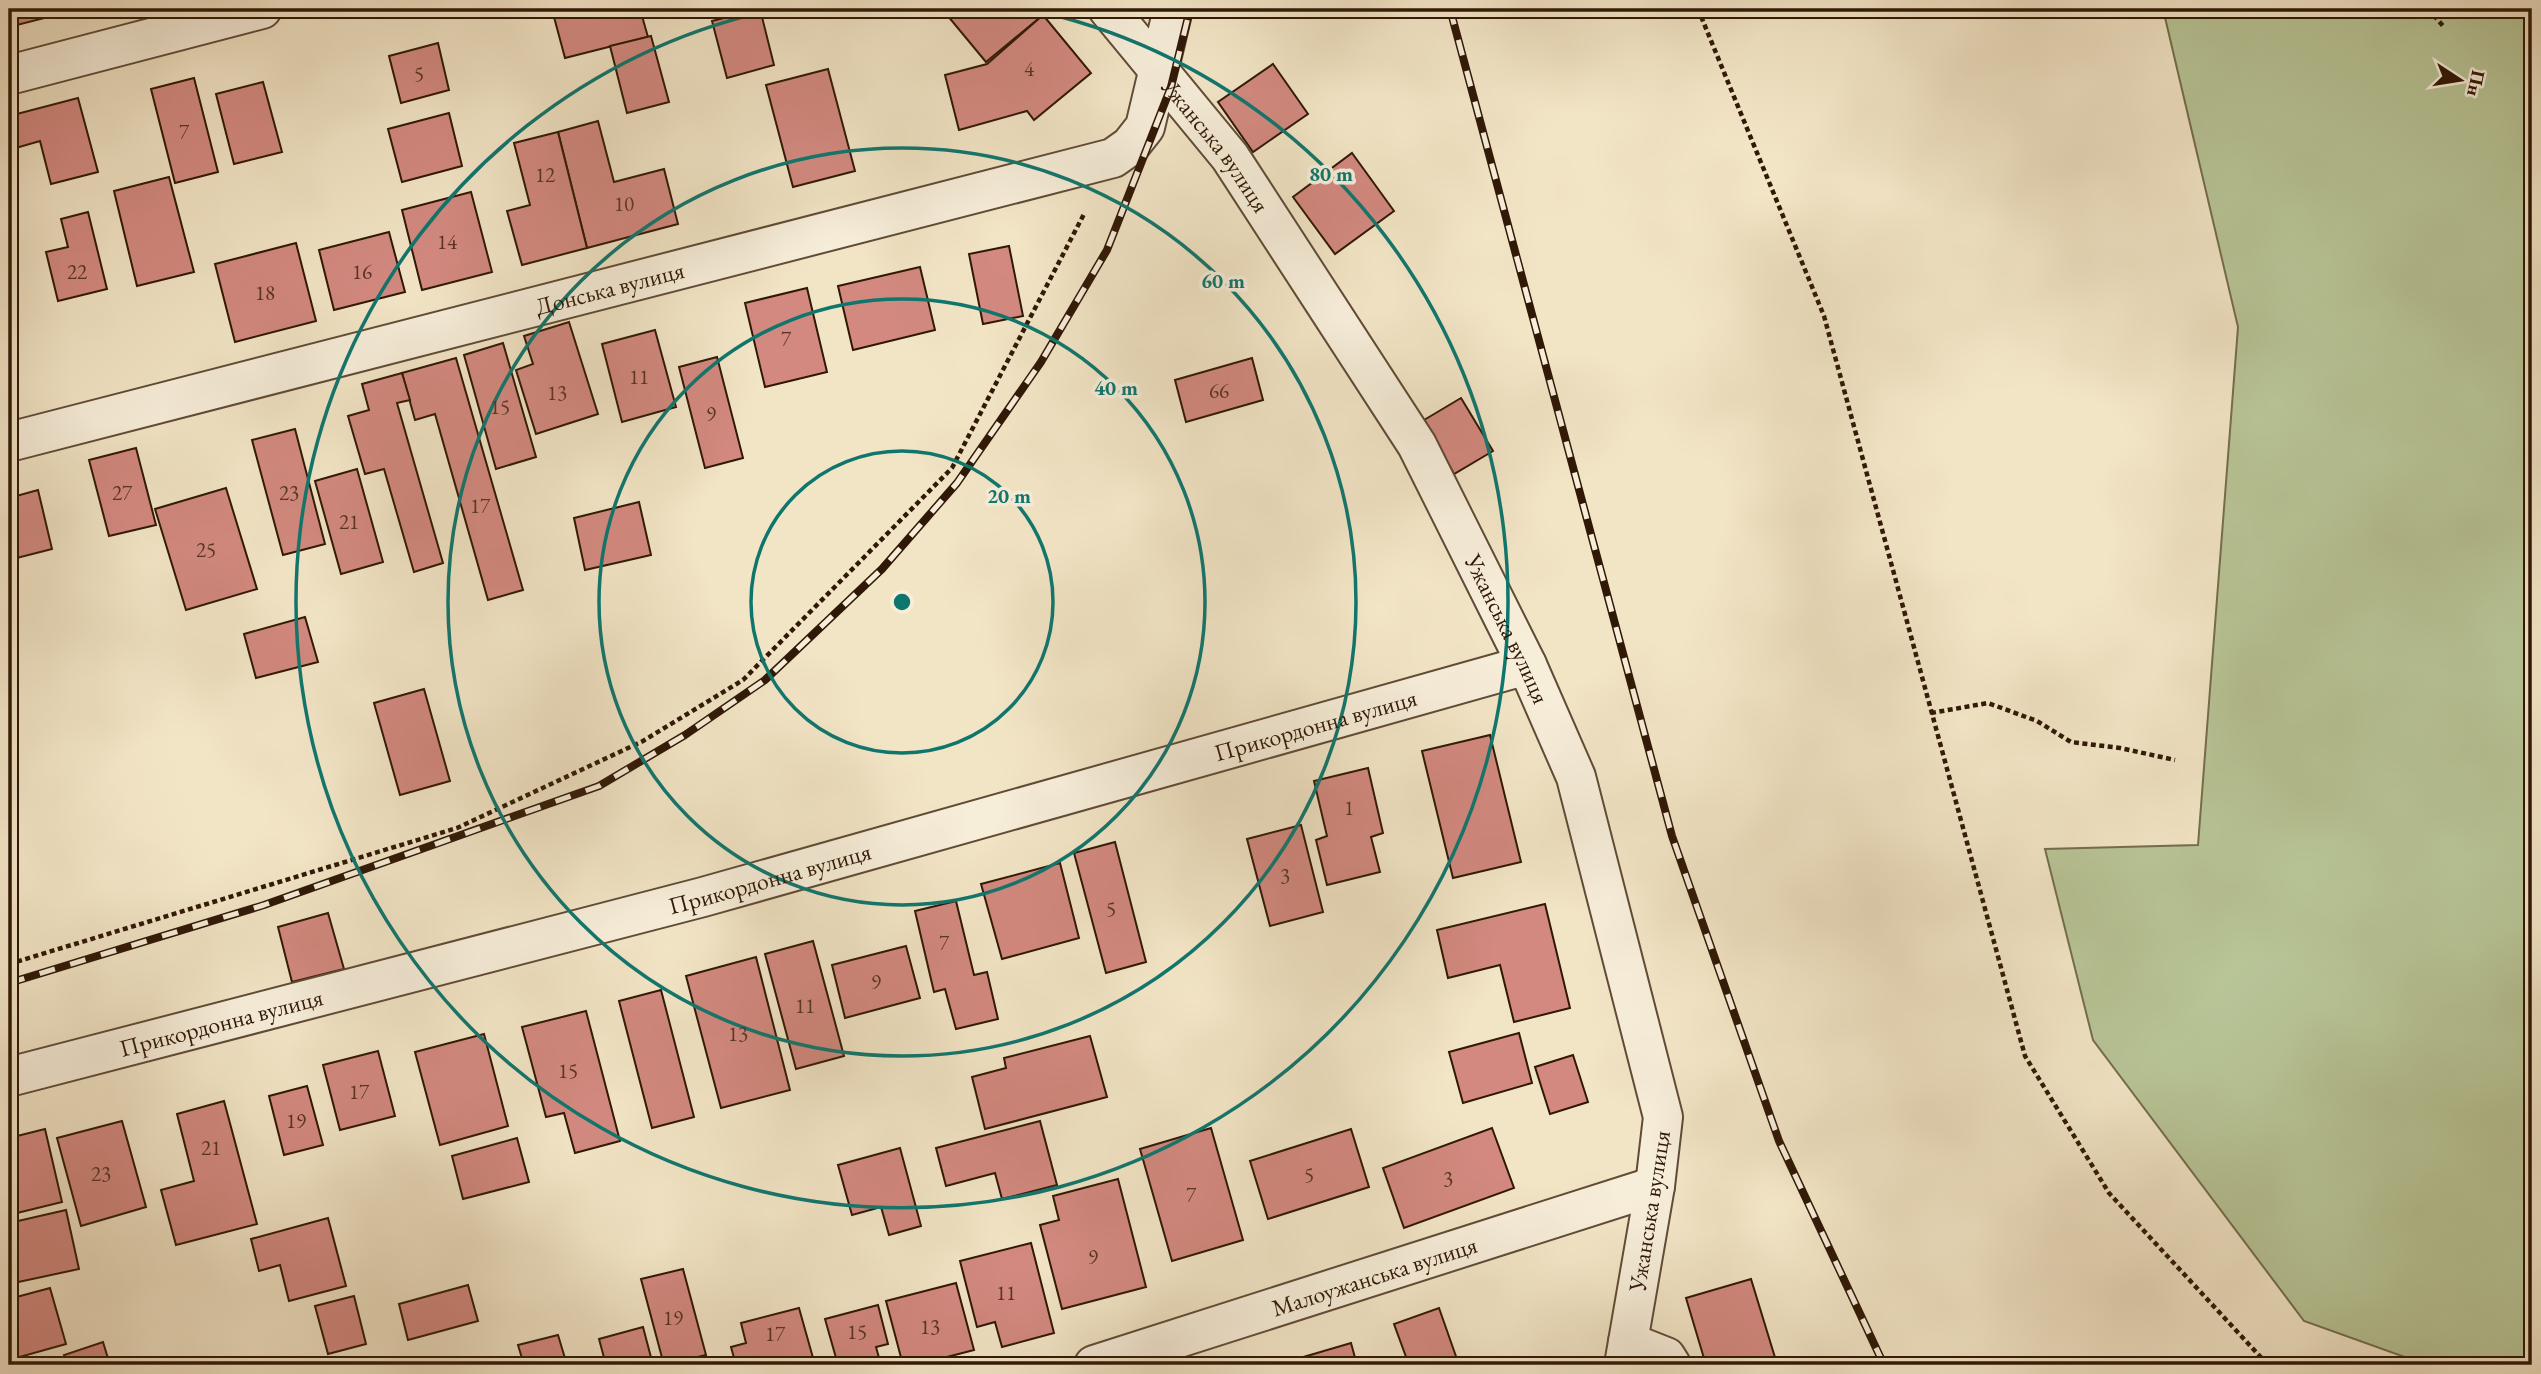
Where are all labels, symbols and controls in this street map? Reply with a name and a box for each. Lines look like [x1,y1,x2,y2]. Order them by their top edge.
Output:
north arrow [2426,46,2496,116]
house number: 4 [1024,55,1035,82]
house number: 5 [414,60,424,87]
text: Пн [2461,68,2491,99]
street label: Ужанська вулиця [1154,69,1277,218]
house number: 7 [179,118,190,145]
text: 80 m [1309,160,1353,187]
house number: 12 [535,161,555,188]
house number: 10 [614,190,634,217]
house number: 14 [437,228,458,255]
street label: Донська вулиця [532,253,687,322]
house number: 22 [67,258,87,285]
house number: 16 [352,258,372,285]
text: 60 m [1201,267,1245,294]
house number: 18 [255,279,275,306]
house number: 7 [781,325,792,352]
house number: 11 [629,363,649,390]
text: 40 m [1094,374,1138,401]
house number: 66 [1209,377,1229,404]
house number: 13 [547,379,567,406]
house number: 15 [490,393,510,420]
house number: 9 [706,400,716,427]
house number: 27 [112,479,133,506]
house number: 23 [279,479,299,506]
text: 20 m [987,482,1031,509]
house number: 17 [470,492,491,519]
house number: 21 [339,508,359,535]
house number: 25 [196,536,216,563]
street label: Ужанська вулиця [1458,548,1557,708]
centre of rings [890,590,914,614]
street label: Прикордонна вулиця [1210,681,1420,768]
house number: 1 [1344,794,1354,821]
street label: Прикордонна вулиця [665,835,875,921]
house number: 3 [1280,862,1290,889]
house number: 5 [1106,895,1116,922]
house number: 7 [939,929,950,956]
house number: 9 [871,968,881,995]
street label: Прикордонна вулиця [116,981,326,1063]
house number: 11 [795,992,815,1019]
house number: 13 [728,1020,748,1047]
house number: 15 [558,1057,578,1084]
house number: 17 [349,1078,370,1105]
house number: 19 [286,1107,306,1134]
street label: Ужанська вулиця [1621,1128,1677,1295]
house number: 21 [201,1134,221,1161]
house number: 23 [91,1160,111,1187]
house number: 5 [1304,1161,1314,1188]
house number: 3 [1443,1165,1453,1192]
house number: 7 [1186,1181,1197,1208]
street label: Малоужанська вулиця [1267,1228,1481,1323]
house number: 9 [1088,1243,1098,1270]
house number: 11 [996,1279,1016,1306]
house number: 19 [663,1304,683,1331]
house number: 13 [920,1313,940,1340]
house number: 15 [847,1318,867,1345]
house number: 17 [765,1320,786,1347]

